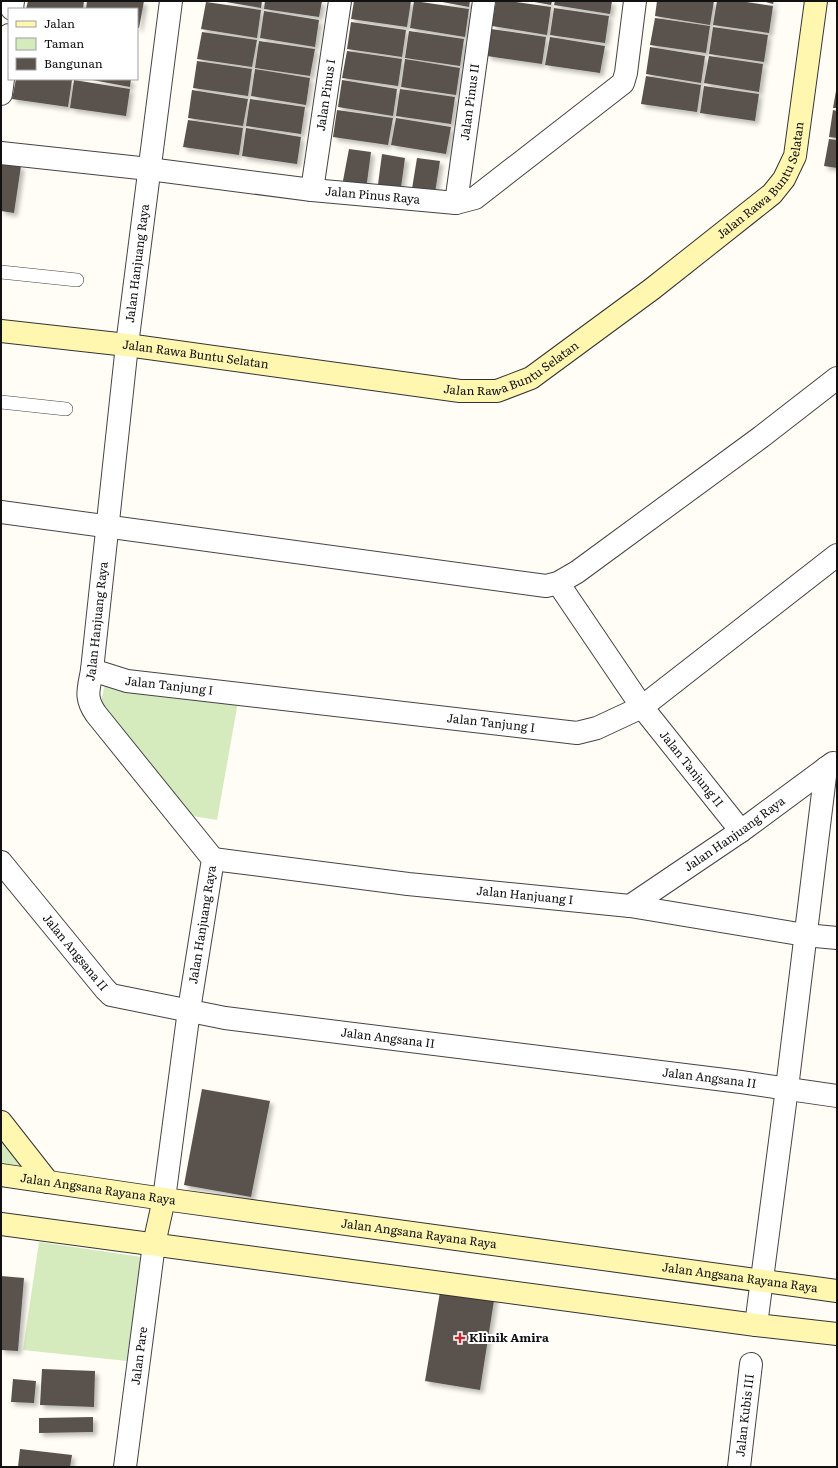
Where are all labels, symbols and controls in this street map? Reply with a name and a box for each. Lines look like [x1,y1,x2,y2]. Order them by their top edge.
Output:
legend [8,8,138,80]
text: Jalan [44,14,75,32]
text: Taman [44,34,84,52]
text: Bangunan [44,54,103,72]
street label: Jalan Pinus I [311,58,339,132]
street label: Jalan Pinus II [455,62,483,142]
street label: Jalan Rawa Buntu Selatan [712,121,808,243]
street label: Jalan Pinus Raya [324,181,421,208]
street label: Jalan Hanjuang Raya [120,202,153,324]
street label: Jalan Rawa Buntu Selatan [122,335,270,372]
street label: Jalan Rawa Buntu Selatan [442,336,582,399]
street label: Jalan Hanjuang Raya [80,560,112,682]
street label: Jalan Tanjung I [124,671,214,699]
street label: Jalan Tanjung I [446,708,536,736]
street label: Jalan Tanjung II [656,726,729,811]
street label: Jalan Hanjuang Raya [680,791,789,875]
street label: Jalan Hanjuang Raya [183,863,220,985]
street label: Jalan Hanjuang I [476,881,574,908]
street label: Jalan Angsana II [39,909,113,994]
street label: Jalan Angsana II [340,1022,436,1052]
street label: Jalan Angsana II [661,1062,758,1092]
street label: Jalan Angsana Rayana Raya [19,1168,177,1209]
street label: Jalan Angsana Rayana Raya [340,1213,498,1252]
street label: Jalan Angsana Rayana Raya [661,1257,819,1296]
street label: Jalan Pare [126,1325,151,1386]
place label: Klinik Amira [469,1328,549,1346]
marker: Klinik Amira [454,1332,466,1344]
street label: Jalan Kubis III [730,1373,758,1458]

